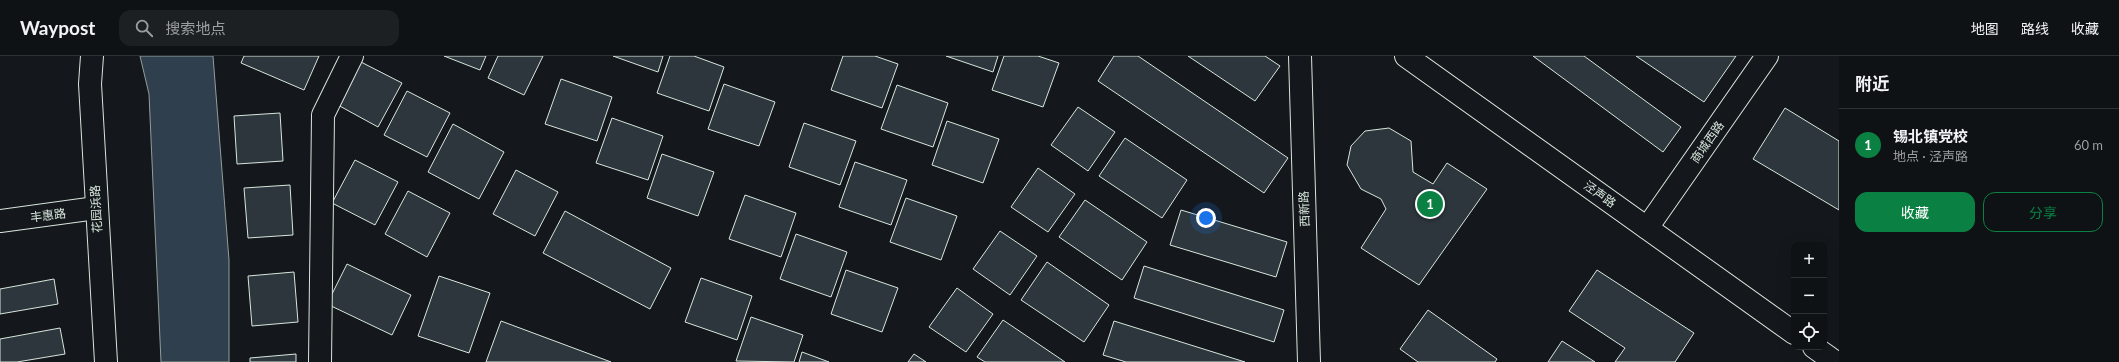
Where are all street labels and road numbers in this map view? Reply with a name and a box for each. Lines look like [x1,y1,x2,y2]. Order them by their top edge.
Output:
street label: 商城西路 [1687,118,1727,166]
street label: 泾声路 [1581,178,1619,210]
street label: 花园浜路 [87,185,105,233]
street label: 西新路 [1296,191,1312,227]
street label: 丰惠路 [29,205,67,225]

